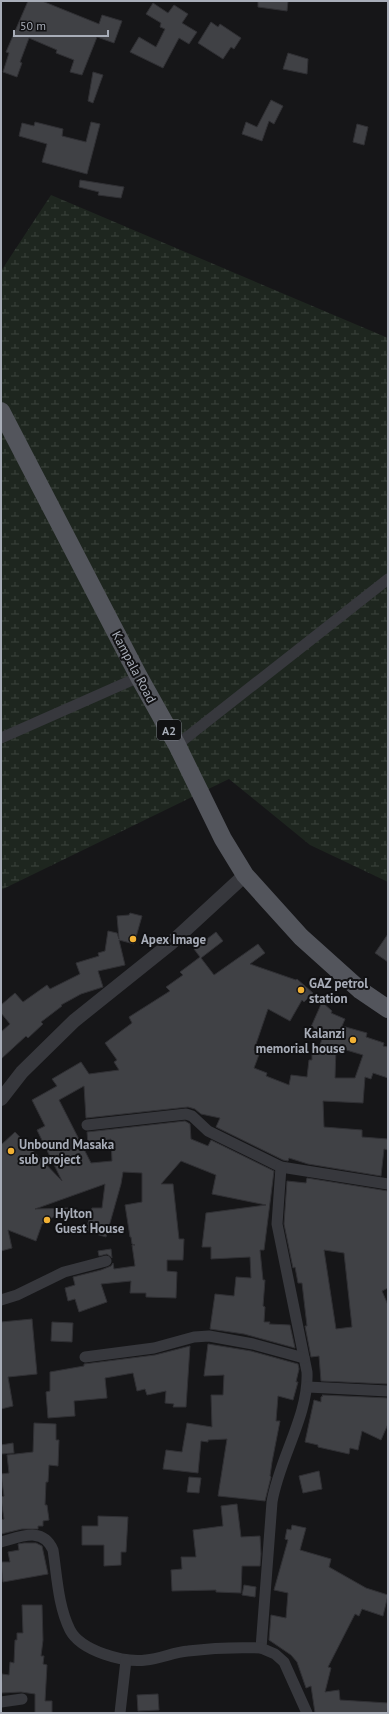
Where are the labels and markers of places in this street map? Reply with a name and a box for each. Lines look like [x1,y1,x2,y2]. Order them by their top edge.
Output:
place label: Apex Image [141,931,207,948]
marker: Apex Image [128,934,138,944]
place label: GAZ petrol station [309,975,368,1007]
marker: GAZ petrol station [296,985,306,995]
place label: Kalanzi memorial house [256,1025,345,1057]
marker: Kalanzi memorial house [348,1035,358,1045]
place label: Unbound Masaka sub project [19,1136,114,1168]
marker: Unbound Masaka sub project [6,1146,16,1156]
place label: Hylton Guest House [55,1205,125,1237]
marker: Hylton Guest House [42,1215,52,1225]

